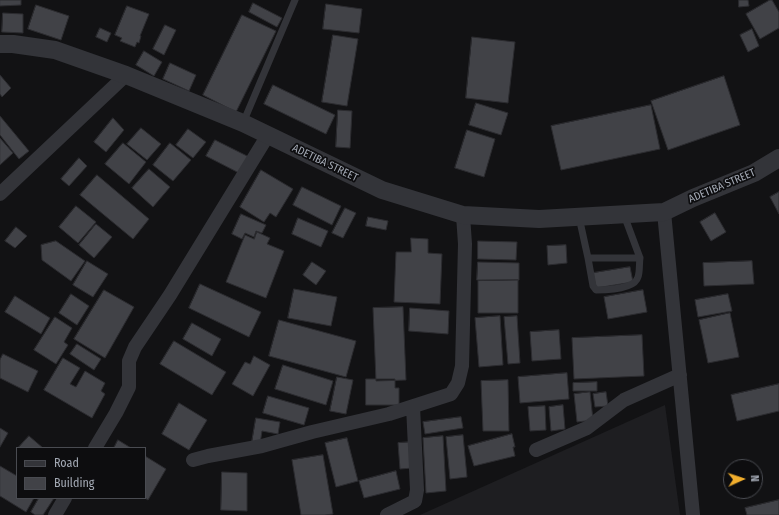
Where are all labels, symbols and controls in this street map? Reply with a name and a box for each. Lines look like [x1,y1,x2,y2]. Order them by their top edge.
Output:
street label: ADETIBA STREET [290,141,360,185]
street label: ADETIBA STREET [687,166,757,206]
legend [16,447,146,499]
text: Road [54,456,79,470]
north arrow [723,459,763,499]
text: N [748,475,761,482]
text: Building [54,476,94,490]

